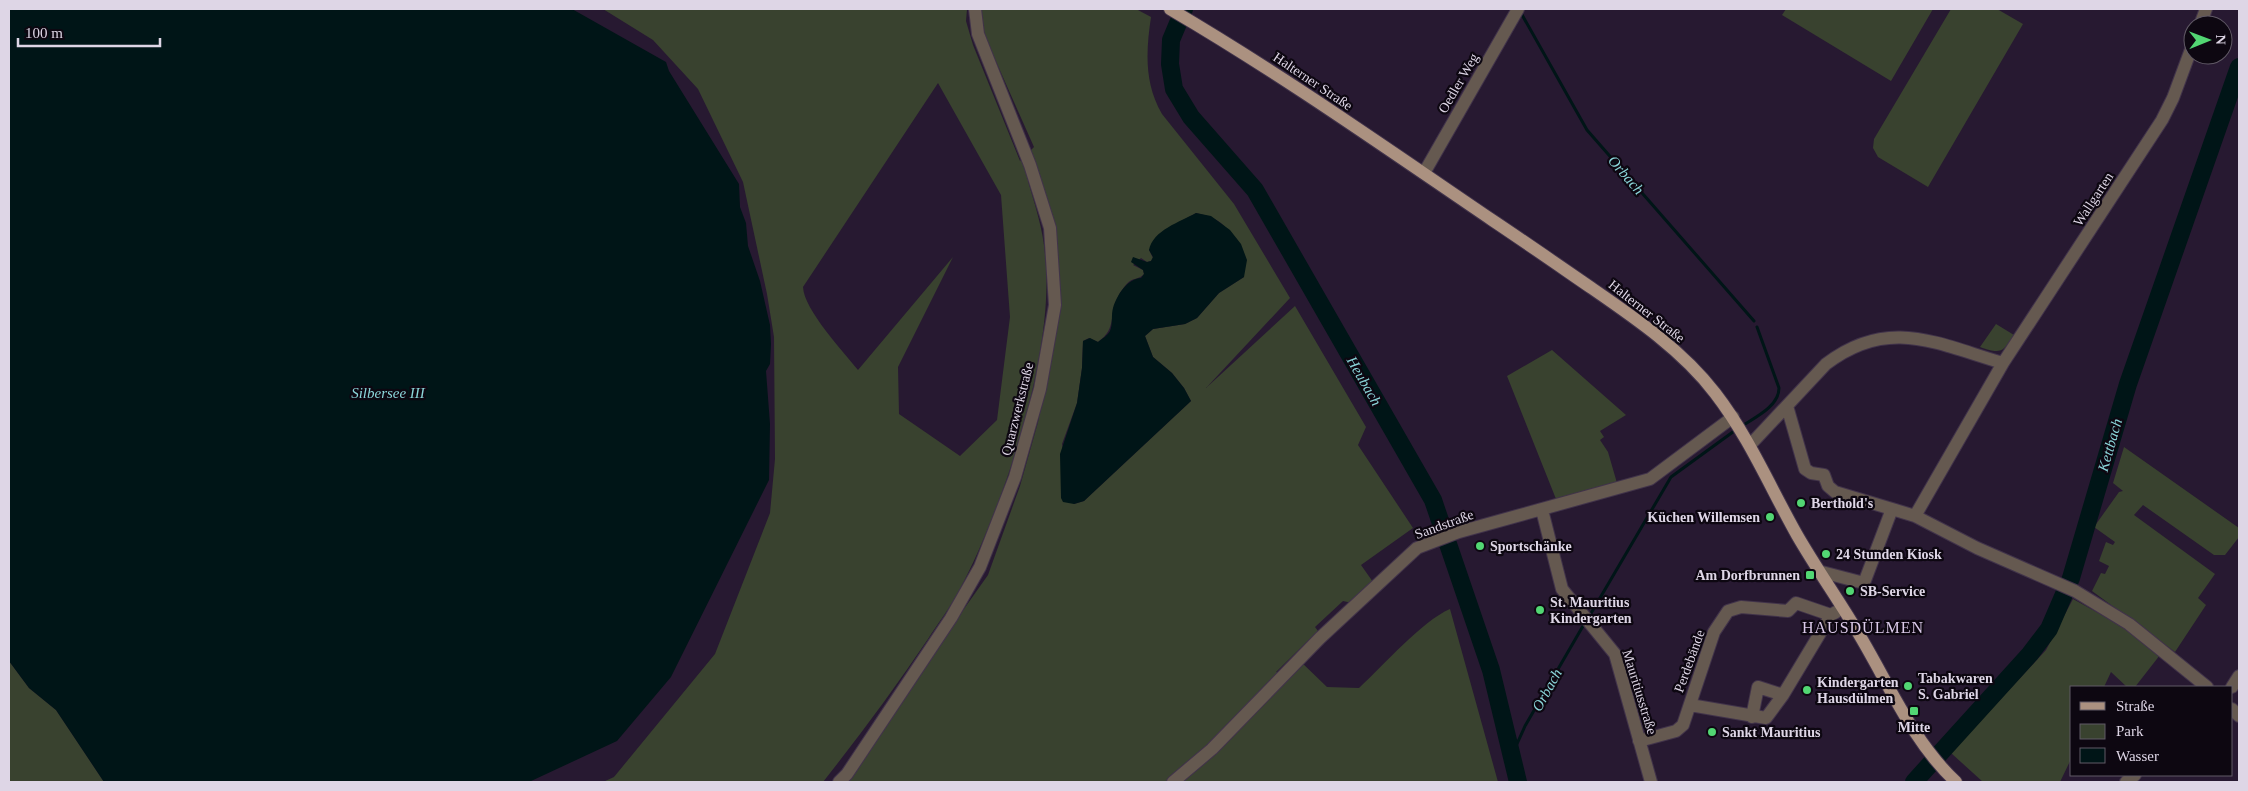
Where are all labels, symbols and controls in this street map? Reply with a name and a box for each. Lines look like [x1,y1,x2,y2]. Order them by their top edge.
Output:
scale bar [18,15,160,47]
north arrow [2183,15,2233,65]
text: 100 m [25,25,63,41]
text: N [2213,35,2228,45]
street label: Halterner Straße [1270,49,1355,113]
street label: Oedler Weg [1435,51,1482,116]
water label: Orbach [1605,152,1647,198]
street label: Wallgarten [2070,170,2116,229]
street label: Halterner Straße [1606,277,1688,346]
water label: Heubach [1343,353,1384,408]
street label: Quarzwerkstraße [999,361,1036,457]
water label: Silbersee III [351,385,426,401]
water label: Kettbach [2095,417,2125,474]
place label: Berthold's [1811,496,1874,511]
marker: Berthold's [1795,497,1807,509]
street label: Sandstraße [1413,507,1476,542]
place label: Küchen Willemsen [1647,510,1760,525]
marker: Küchen Willemsen [1764,511,1776,523]
place label: Sportschänke [1490,539,1572,554]
marker: Sportschänke [1474,540,1486,552]
place label: 24 Stunden Kiosk [1836,547,1942,562]
marker: 24 Stunden Kiosk [1820,548,1832,560]
place label: Am Dorfbrunnen [1695,568,1800,583]
marker: Am Dorfbrunnen [1804,569,1816,581]
place label: SB-Service [1860,584,1925,599]
marker: SB-Service [1844,585,1856,597]
place label: St. Mauritius Kindergarten [1550,595,1632,626]
marker: St. Mauritius Kindergarten [1534,604,1546,616]
district label: HAUSDÜLMEN [1802,619,1924,636]
street label: Perdebände [1671,628,1708,694]
street label: Mauritiusstraße [1620,648,1660,736]
water label: Orbach [1529,666,1565,714]
place label: Tabakwaren S. Gabriel [1918,671,1993,702]
place label: Kindergarten Hausdülmen [1817,675,1899,706]
marker: Tabakwaren S. Gabriel [1902,680,1914,692]
marker: Kindergarten Hausdülmen [1801,684,1813,696]
legend [2070,686,2233,776]
text: Straße [2116,698,2155,714]
marker: Mitte [1908,705,1920,717]
place label: Mitte [1898,720,1930,735]
text: Park [2116,723,2144,739]
place label: Sankt Mauritius [1722,725,1821,740]
marker: Sankt Mauritius [1706,726,1718,738]
text: Wasser [2116,748,2159,764]

